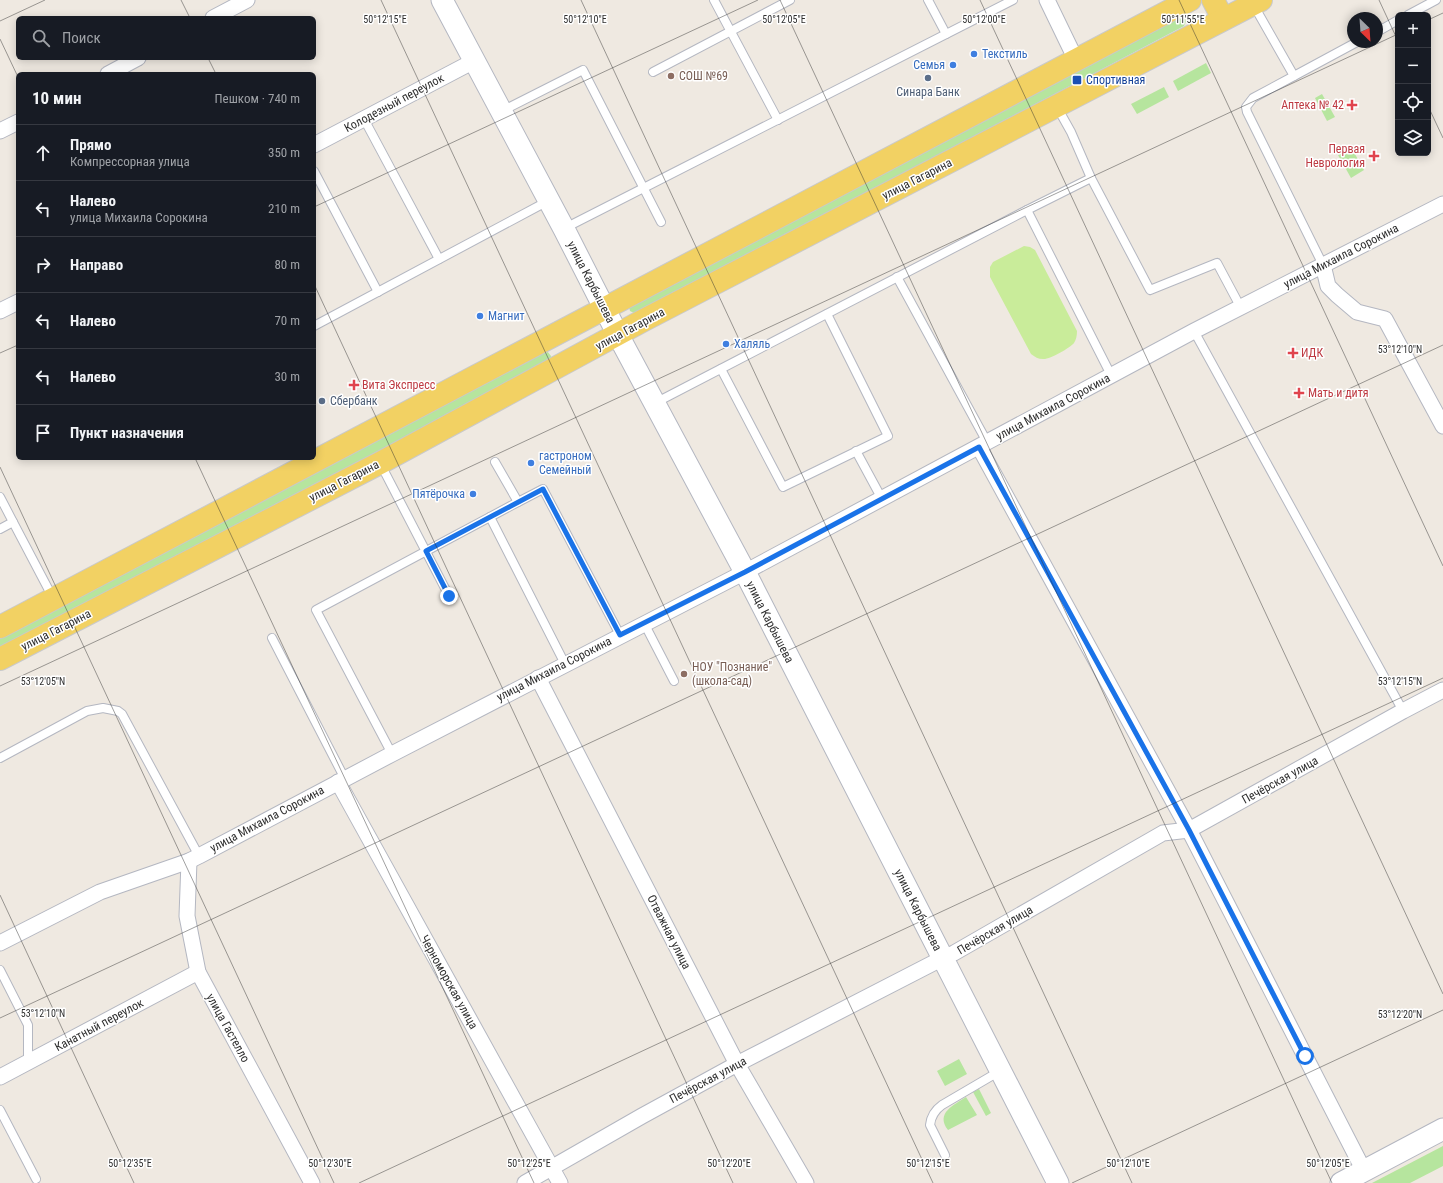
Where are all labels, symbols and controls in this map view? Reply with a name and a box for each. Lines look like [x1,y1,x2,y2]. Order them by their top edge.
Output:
north arrow [1347,12,1383,48]
map controls [1395,12,1431,156]
button: + [1395,12,1431,48]
text: 50°12'15"E [363,14,407,25]
text: 50°12'10"E [563,14,607,25]
text: 50°12'05"E [762,14,806,25]
text: 50°12'00"E [962,14,1006,25]
text: 50°11'55"E [1161,14,1205,25]
search box [16,16,316,60]
icon: search [30,27,52,49]
text: Поиск [62,29,101,47]
place label: Текстиль [982,47,1028,61]
button: − [1395,48,1431,84]
marker: Текстиль [969,49,979,59]
place label: Семья [913,58,945,72]
marker: Семья [948,60,958,70]
place label: СОШ №69 [679,69,728,83]
street label: Колодезный переулок [342,71,446,135]
marker: СОШ №69 [666,71,676,81]
marker: Синара Банк [923,73,933,83]
place label: Спортивная [1086,73,1145,87]
marker: Спортивная [1071,74,1083,86]
button: locate [1395,84,1431,120]
place label: Синара Банк [896,85,960,99]
text: 10 мин [32,88,81,108]
text: Пешком · 740 m [214,91,300,106]
place label: Аптека № 42 [1281,98,1344,112]
marker: Аптека № 42 [1347,100,1357,110]
button: layers [1395,120,1431,156]
text: Прямо [70,136,111,154]
icon: ahead [32,142,54,164]
place label: Первая Неврология [1306,142,1365,170]
text: 350 m [268,145,300,160]
marker: Первая Неврология [1368,150,1380,162]
text: Компрессорная улица [70,154,190,169]
street label: улица Гагарина [880,155,954,203]
text: Налево [70,192,116,210]
icon: left [32,198,54,220]
text: 210 m [268,201,300,216]
text: улица Михаила Сорокина [70,210,208,225]
street label: улица Михаила Сорокина [1281,221,1401,291]
street label: улица Карбышева [564,239,618,326]
icon: right [32,254,54,276]
text: Направо [70,256,123,274]
text: 80 m [274,257,300,272]
street label: улица Гагарина [593,305,667,353]
place label: Магнит [488,309,525,323]
icon: left [32,310,54,332]
marker: Магнит [475,311,485,321]
text: Налево [70,312,116,330]
text: 70 m [274,313,300,328]
place label: Халяль [734,337,770,351]
marker: Халяль [721,339,731,349]
text: 53°12'10"N [1378,344,1422,355]
place label: ИДК [1301,346,1323,360]
marker: ИДК [1288,348,1298,358]
icon: left [32,366,54,388]
text: Налево [70,368,116,386]
text: 30 m [274,369,300,384]
street label: улица Михаила Сорокина [994,371,1113,443]
place label: Вита Экспресс [362,378,436,392]
marker: Вита Экспресс [349,380,359,390]
place label: Мать и дитя [1308,386,1369,400]
marker: Мать и дитя [1293,387,1305,399]
place label: Сбербанк [330,394,378,408]
marker: Сбербанк [317,396,327,406]
icon: arrive [32,422,54,444]
text: Пункт назначения [70,424,184,442]
place label: гастроном Семейный [539,449,592,477]
street label: улица Гагарина [307,457,381,505]
marker: гастроном Семейный [526,458,536,468]
place label: Пятёрочка [412,487,465,501]
marker: Пятёрочка [468,489,478,499]
street label: улица Карбышева [743,579,797,666]
route end [440,587,458,605]
street label: улица Гагарина [19,606,93,654]
street label: улица Михаила Сорокина [494,634,614,704]
place label: НОУ "Познание" (школа-сад) [692,660,772,688]
marker: НОУ "Познание" (школа-сад) [679,669,689,679]
text: 53°12'05"N [21,676,65,687]
text: 53°12'15"N [1378,676,1422,687]
street label: Печёрская улица [1239,753,1321,807]
street label: улица Михаила Сорокина [208,783,327,855]
street label: улица Карбышева [891,867,945,954]
street label: Отважная улица [644,893,694,972]
street label: Печёрская улица [955,903,1036,957]
street label: Черноморская улица [417,933,481,1032]
street label: улица Гастелло [203,991,253,1065]
street label: Канатный переулок [52,996,146,1054]
text: 53°12'10"N [21,1008,65,1019]
text: 53°12'20"N [1378,1009,1422,1020]
route start [1296,1047,1314,1065]
street label: Печёрская улица [667,1054,749,1106]
text: 50°12'35"E [108,1158,152,1169]
text: 50°12'30"E [308,1158,352,1169]
text: 50°12'25"E [507,1158,551,1169]
text: 50°12'20"E [707,1158,751,1169]
text: 50°12'15"E [906,1158,950,1169]
text: 50°12'10"E [1106,1158,1150,1169]
text: 50°12'05"E [1306,1158,1350,1169]

